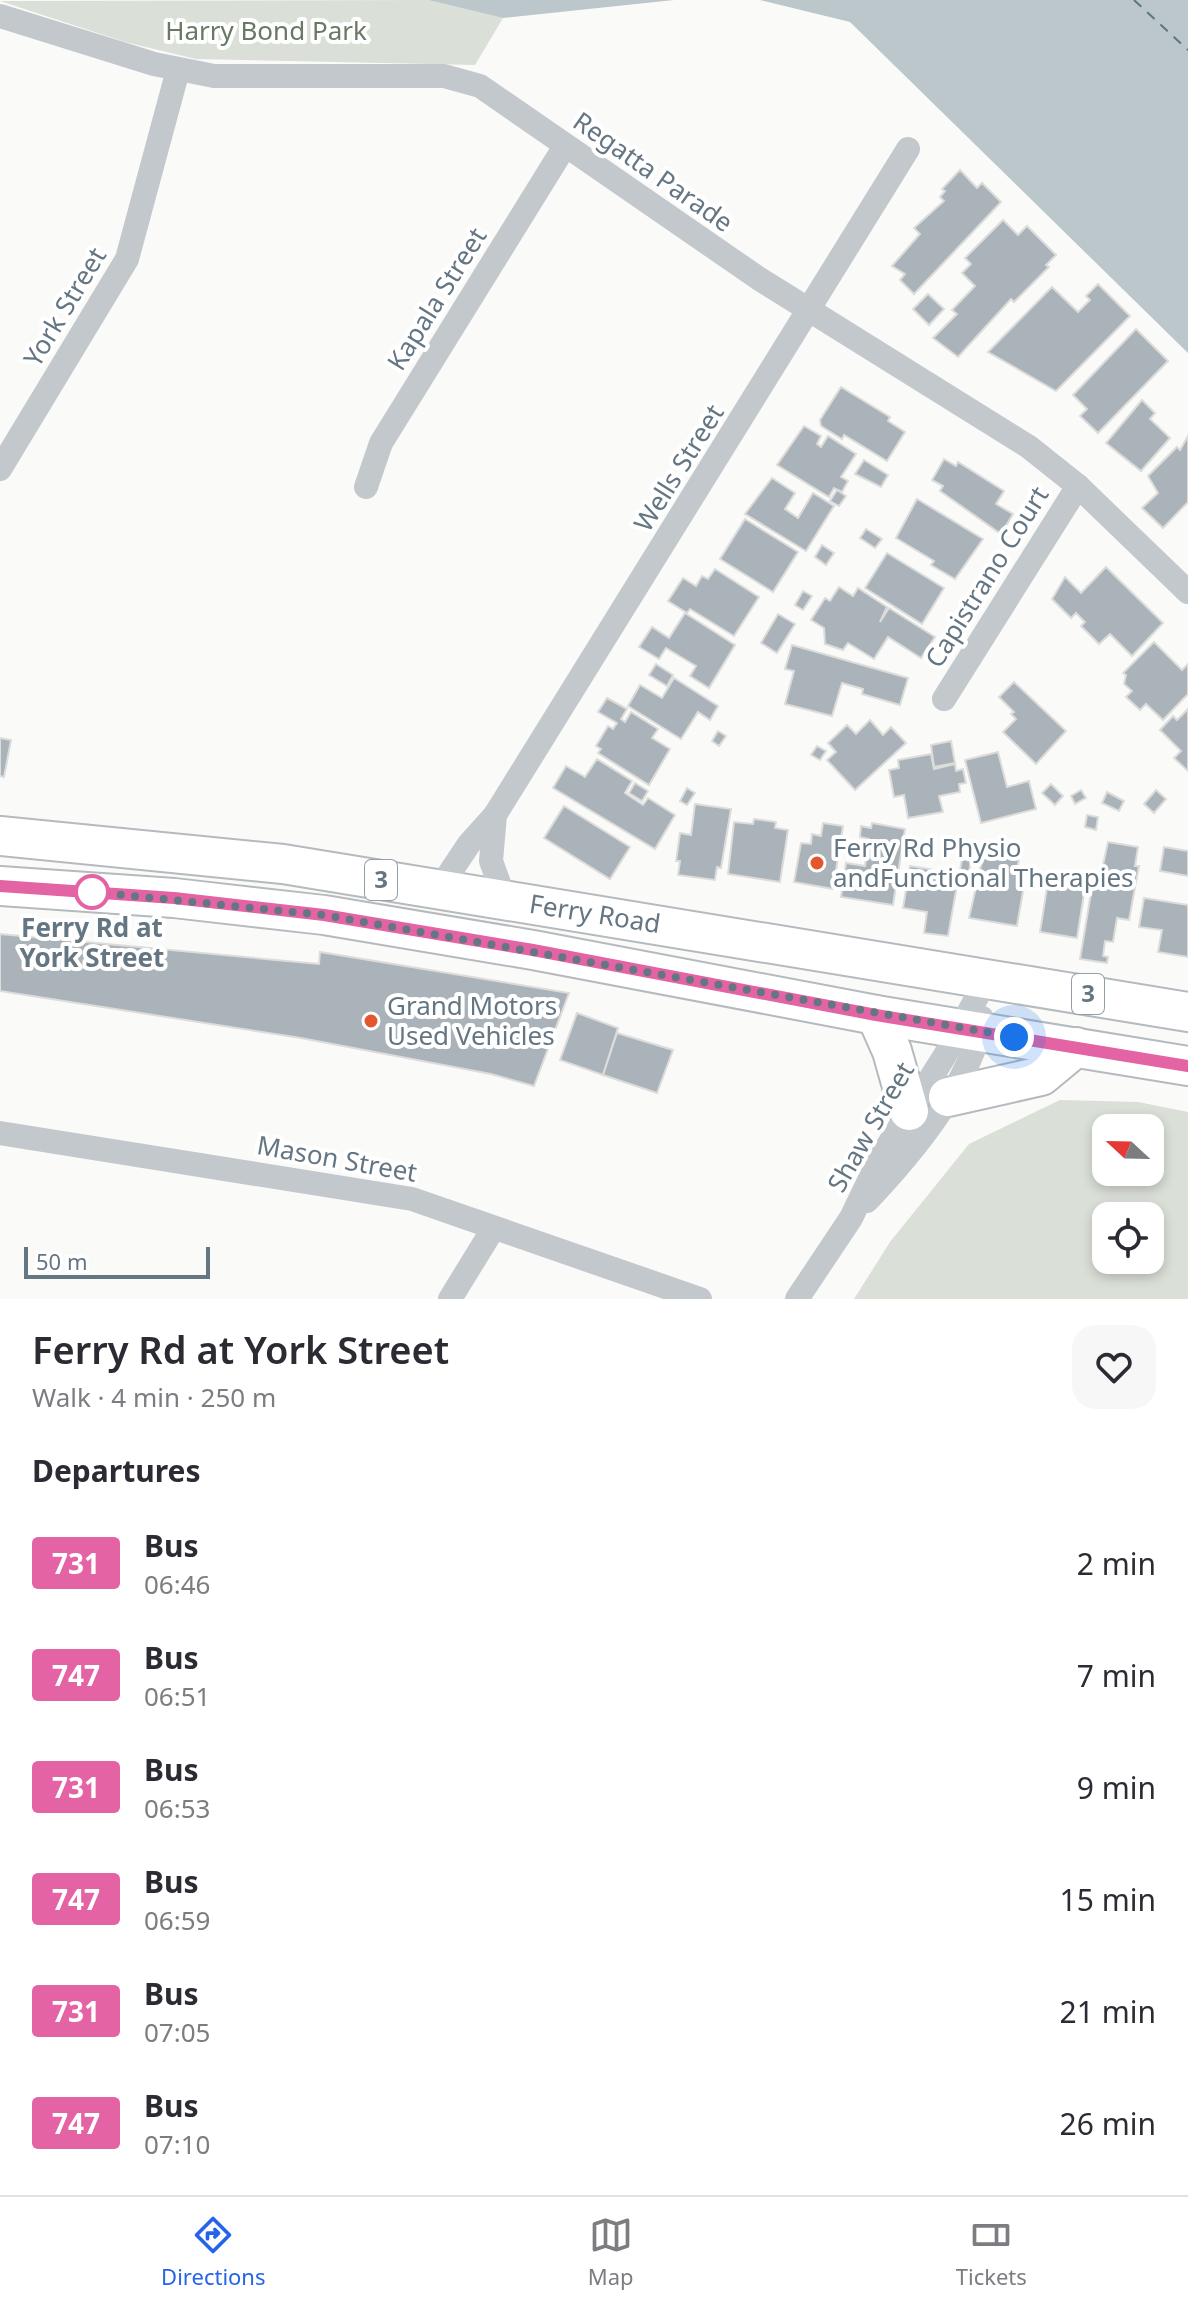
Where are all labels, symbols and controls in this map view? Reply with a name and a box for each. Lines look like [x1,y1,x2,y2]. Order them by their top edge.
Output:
park label: Harry Bond Park [165,12,367,48]
street label: Regatta Parade [567,103,741,240]
street label: Kapala Street [378,220,494,377]
street label: York Street [14,240,114,373]
street label: Wells Street [625,397,731,538]
street label: Capistrano Court [916,479,1056,674]
place label: Ferry Rd Physio andFunctional Therapies [833,829,1134,895]
marker: Ferry Rd Physio andFunctional Therapies [808,854,826,872]
road number: 3 [365,860,397,900]
marker: Ferry Rd at York Street [75,875,109,909]
street label: Ferry Road [527,885,663,941]
place label: Ferry Rd at York Street [20,909,164,975]
road number: 3 [1072,974,1104,1014]
place label: Grand Motors Used Vehicles [387,987,557,1053]
marker: Grand Motors Used Vehicles [362,1012,380,1030]
your location [994,1017,1034,1057]
street label: Shaw Street [818,1055,922,1198]
north arrow [1092,1114,1164,1186]
map controls [1092,1114,1164,1274]
street label: Mason Street [254,1126,420,1190]
button: locate [1092,1202,1164,1274]
scale bar [24,1243,210,1279]
text: 50 m [36,1246,87,1276]
text: Ferry Rd at York Street [32,1323,449,1375]
button: heart [1072,1325,1156,1409]
text: Walk · 4 min · 250 m [32,1379,276,1415]
text: Departures [32,1450,201,1491]
text: Bus [144,1525,199,1566]
text: 2 min [1077,1543,1156,1584]
text: 731 [52,1544,100,1582]
text: 06:46 [144,1566,210,1602]
text: Bus [144,1637,199,1678]
text: 7 min [1077,1655,1156,1696]
text: 747 [52,1656,100,1694]
text: 06:51 [144,1678,210,1714]
text: Bus [144,1749,199,1790]
text: 9 min [1077,1767,1156,1808]
text: 731 [52,1768,100,1806]
text: 06:53 [144,1790,210,1826]
text: Bus [144,1861,199,1902]
text: 15 min [1060,1879,1156,1920]
text: 747 [52,1880,100,1918]
text: 06:59 [144,1902,210,1938]
text: Bus [144,1973,199,2014]
text: 21 min [1060,1991,1156,2032]
text: 731 [52,1992,100,2030]
text: 07:05 [144,2014,210,2050]
text: Bus [144,2085,199,2126]
text: 26 min [1060,2103,1156,2144]
text: 747 [52,2104,100,2142]
text: 07:10 [144,2126,210,2162]
tab: Directions [161,2213,266,2291]
tab: Map [588,2213,634,2291]
tab: Tickets [956,2213,1027,2291]

